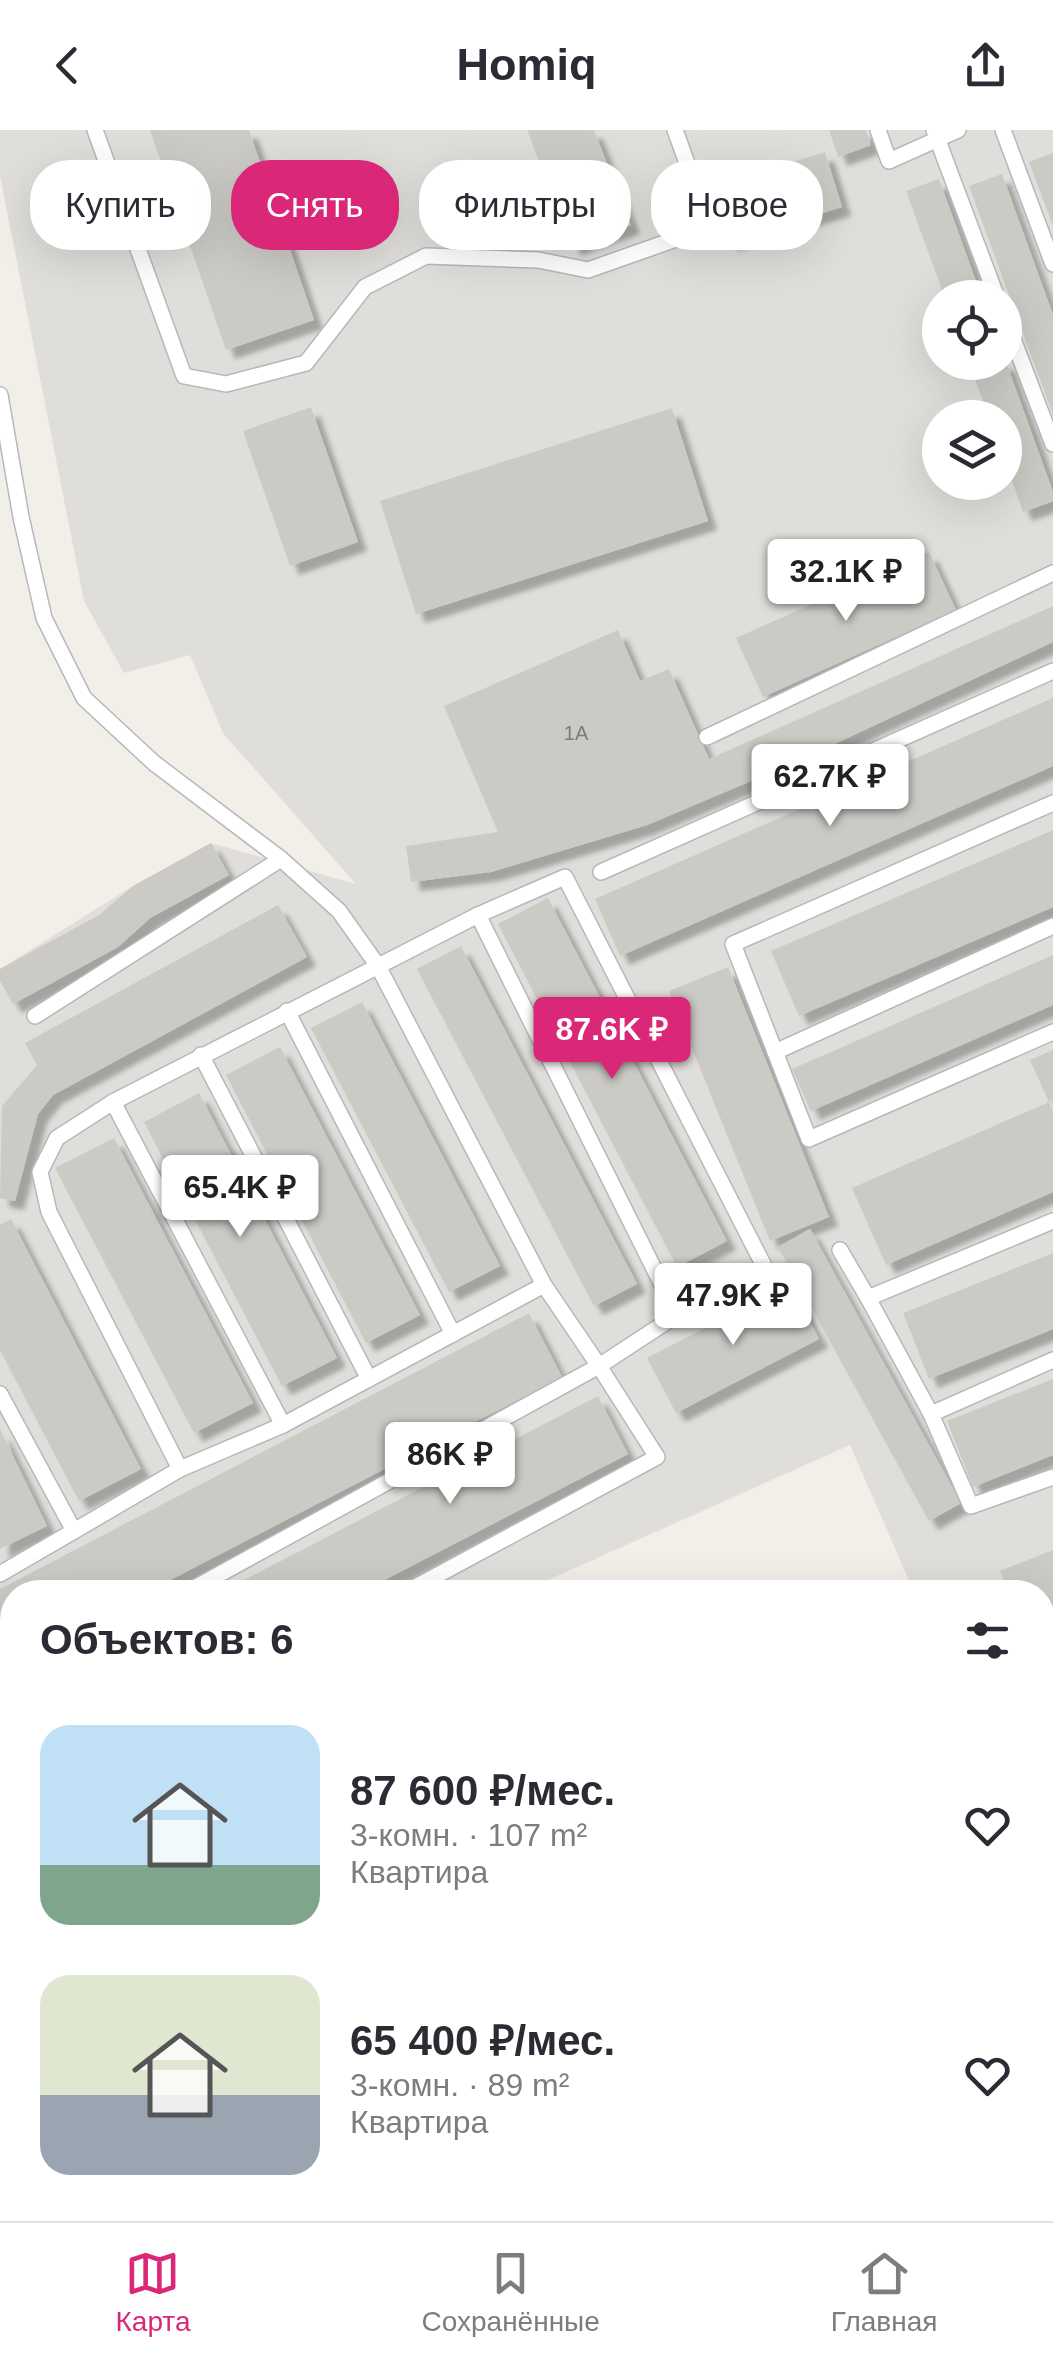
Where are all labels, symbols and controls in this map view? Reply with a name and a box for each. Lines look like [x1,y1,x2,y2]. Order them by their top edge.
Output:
icon: back [40,38,95,93]
icon: share [958,38,1013,93]
text: Homiq [457,39,597,90]
chip: Купить [30,160,211,250]
chip: Снять [231,160,399,250]
chip: Фильтры [419,160,631,250]
chip: Новое [651,160,823,250]
map controls [922,280,1022,500]
button: locate [922,280,1022,380]
button: layers [922,400,1022,500]
pin: 32.1K ₽ [754,539,938,624]
text: 32.1K ₽ [790,553,902,589]
house number: 1А [564,722,589,744]
pin: 62.7K ₽ [738,744,922,829]
text: 62.7K ₽ [774,758,886,794]
pin: 87.6K ₽ [520,997,704,1082]
text: 87.6K ₽ [556,1011,668,1047]
pin: 65.4K ₽ [148,1155,332,1240]
text: 65.4K ₽ [184,1169,296,1205]
pin: 47.9K ₽ [641,1263,825,1348]
text: 47.9K ₽ [677,1277,789,1313]
pin: 86K ₽ [380,1422,520,1507]
text: 86K ₽ [407,1436,493,1472]
icon: filters [960,1613,1015,1668]
text: Объектов: 6 [40,1616,294,1663]
icon: home [120,1765,240,1885]
text: 87 600 ₽/мес. [350,1767,615,1814]
icon: heart [960,1798,1015,1853]
text: 3-комн. · 107 m² [350,1817,587,1853]
text: Квартира [350,1854,488,1890]
icon: home [120,2015,240,2135]
text: 65 400 ₽/мес. [350,2017,615,2064]
icon: heart [960,2048,1015,2103]
text: 3-комн. · 89 m² [350,2067,569,2103]
text: Квартира [350,2104,488,2140]
tab: Карта [116,2246,190,2338]
tab: Сохранённые [422,2246,600,2338]
tab: Главная [831,2246,937,2338]

